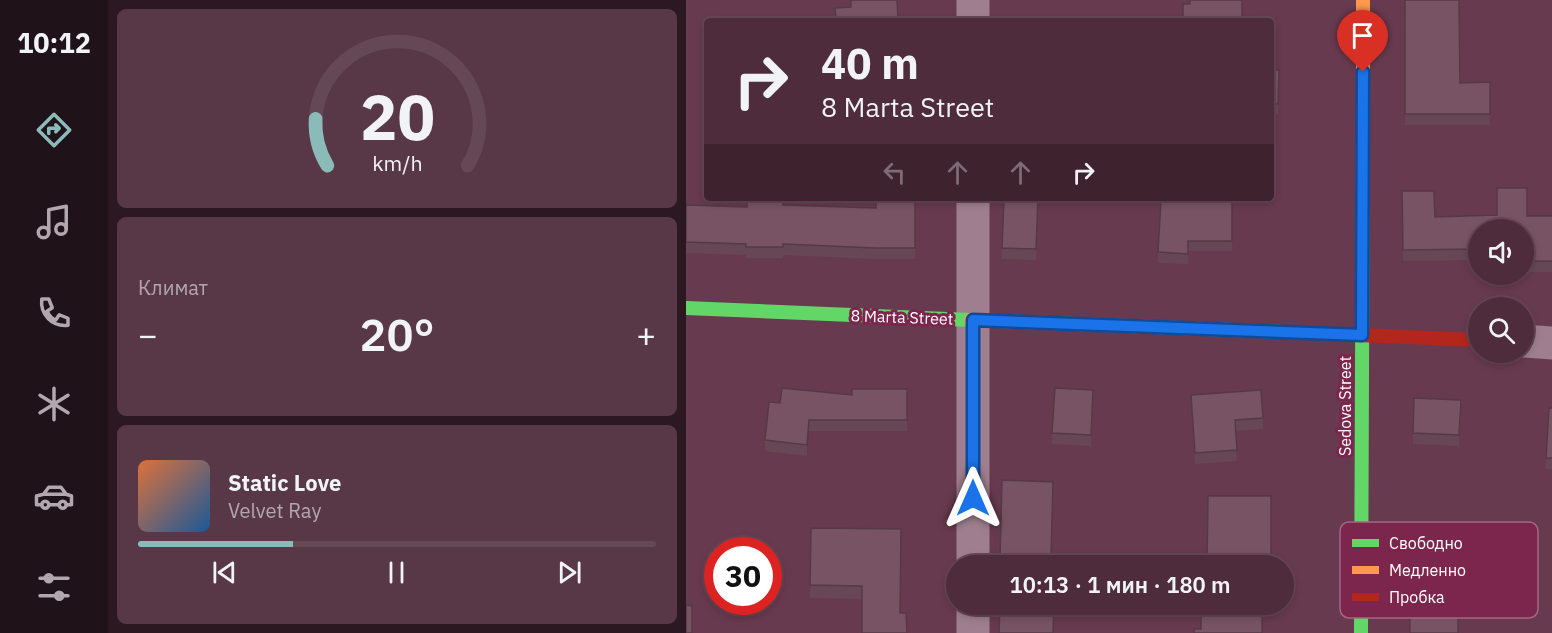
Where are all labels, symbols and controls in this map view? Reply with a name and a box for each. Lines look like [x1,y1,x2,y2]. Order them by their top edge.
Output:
pin [1337,10,1388,72]
icon: arrive [1346,19,1379,52]
text: 10:12 [17,25,91,60]
text: 40 m [821,36,919,91]
icon: right [722,42,800,120]
text: 20 [360,76,434,157]
text: 8 Marta Street [821,89,994,124]
icon: directions [33,109,75,151]
text: km/h [372,149,422,177]
icon: left [878,156,911,189]
icon: ahead [941,156,974,189]
icon: ahead [1004,156,1037,189]
icon: right [1067,156,1100,189]
icon: music [33,201,75,243]
map controls [1468,219,1534,363]
button: sound [1468,219,1534,285]
text: Климат [138,274,208,301]
icon: phone [33,292,75,334]
button: search [1468,297,1534,363]
text: 20° [359,305,435,363]
street label: 8 Marta Street [850,305,954,329]
text: − [138,313,158,356]
text: + [636,313,656,356]
street label: Sedova Street [1335,356,1355,456]
icon: climate [33,383,75,425]
position arrow [941,466,1005,530]
text: Static Love [228,468,341,497]
icon: car [33,475,75,517]
text: Velvet Ray [228,497,321,524]
legend [1340,522,1538,618]
text: Свободно [1389,533,1463,553]
speed limit sign: 30 [704,537,782,615]
icon: previous [208,556,241,589]
icon: pause [380,556,413,589]
icon: next [553,556,586,589]
text: Медленно [1389,560,1466,580]
icon: filters [33,566,75,608]
text: 10:13 · 1 мин · 180 m [1009,570,1231,599]
text: Пробка [1389,587,1445,607]

